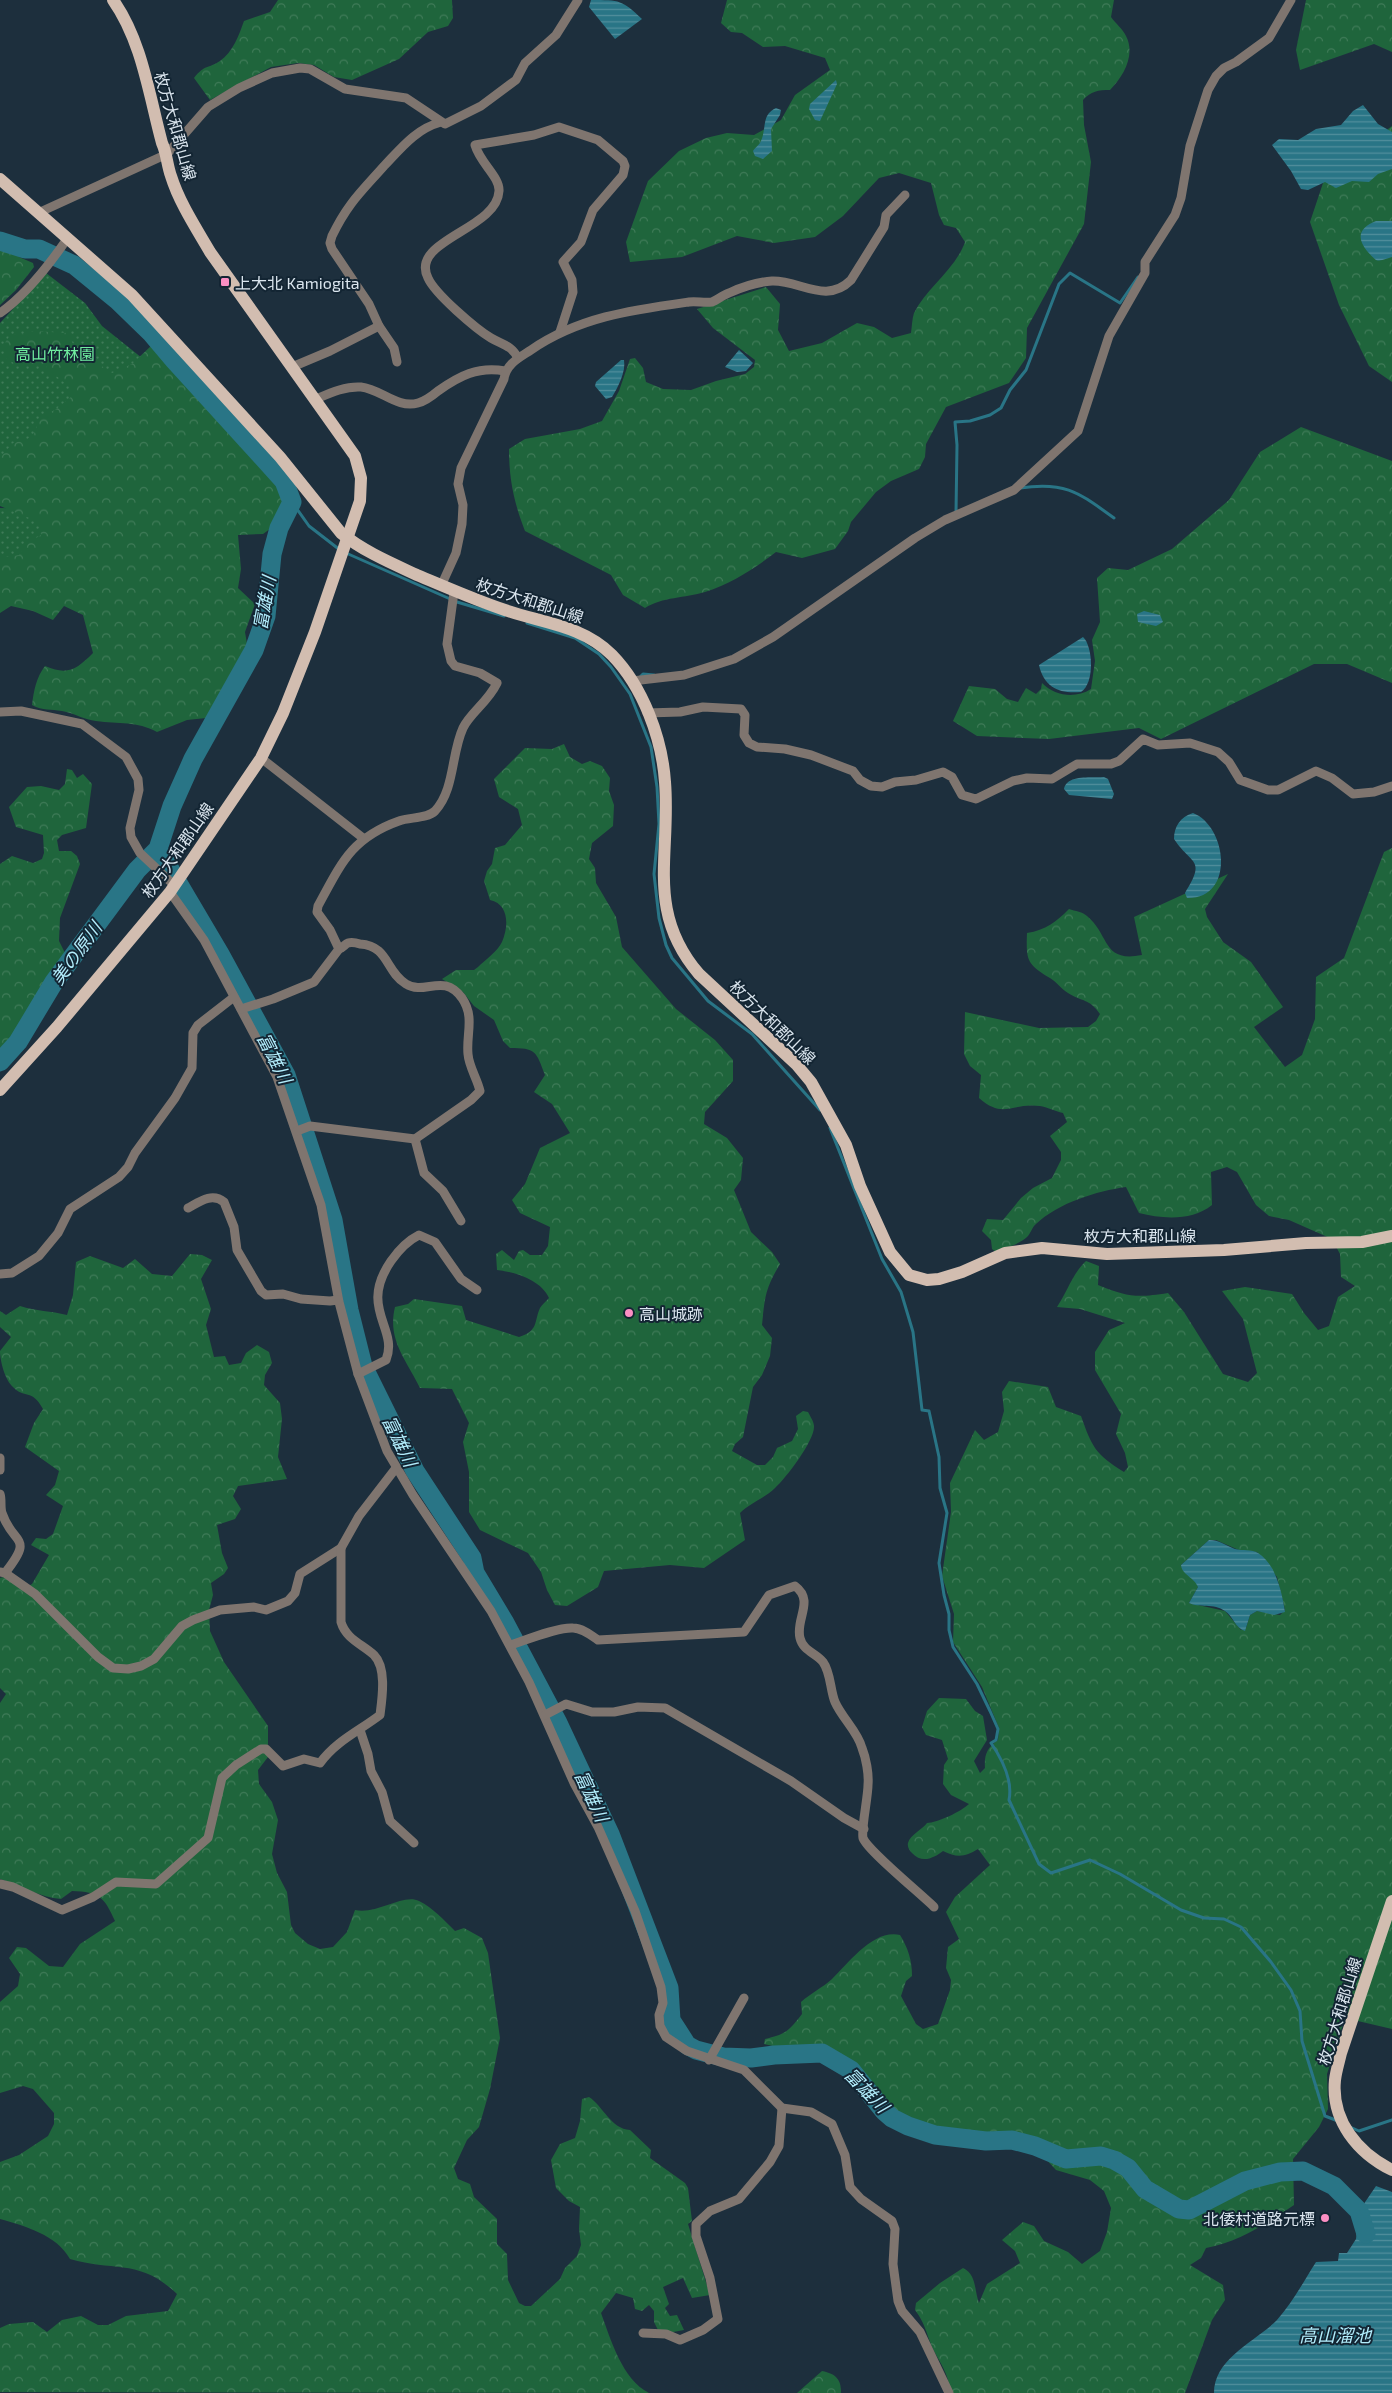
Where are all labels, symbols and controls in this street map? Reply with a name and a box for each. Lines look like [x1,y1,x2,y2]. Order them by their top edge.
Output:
street label: 枚方大和郡山線 [151,70,201,182]
place label: 上大北 Kamiogita [235,273,360,292]
marker: 上大北 Kamiogita [219,276,231,288]
park label: 高山竹林園 [15,344,95,363]
water label: 富雄川 [248,573,280,631]
street label: 枚方大和郡山線 [474,574,586,626]
street label: 枚方大和郡山線 [137,799,217,901]
water label: 美の原川 [46,916,107,989]
street label: 枚方大和郡山線 [726,976,820,1068]
water label: 富雄川 [253,1029,298,1089]
street label: 枚方大和郡山線 [1084,1226,1196,1245]
place label: 高山城跡 [639,1304,703,1323]
marker: 高山城跡 [623,1307,635,1319]
water label: 富雄川 [378,1412,423,1472]
water label: 富雄川 [571,1767,614,1827]
street label: 枚方大和郡山線 [1314,1955,1364,2067]
water label: 富雄川 [840,2063,895,2119]
place label: 北倭村道路元標 [1203,2209,1315,2228]
marker: 北倭村道路元標 [1319,2212,1331,2224]
water label: 高山溜池 [1299,2324,1373,2346]

